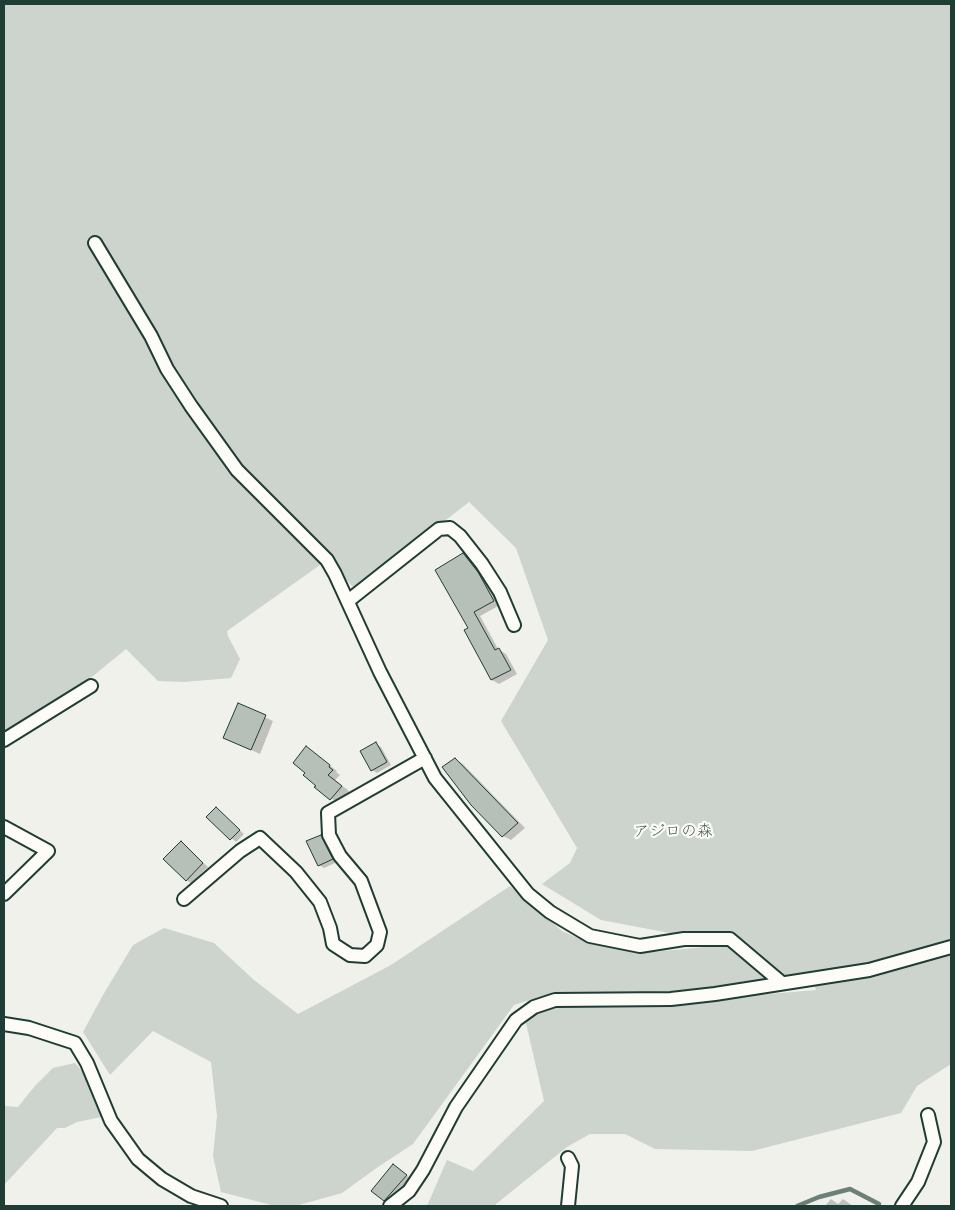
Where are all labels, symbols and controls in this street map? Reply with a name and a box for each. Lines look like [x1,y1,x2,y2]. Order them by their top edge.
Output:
park label: アジロの森 [633,824,713,844]

